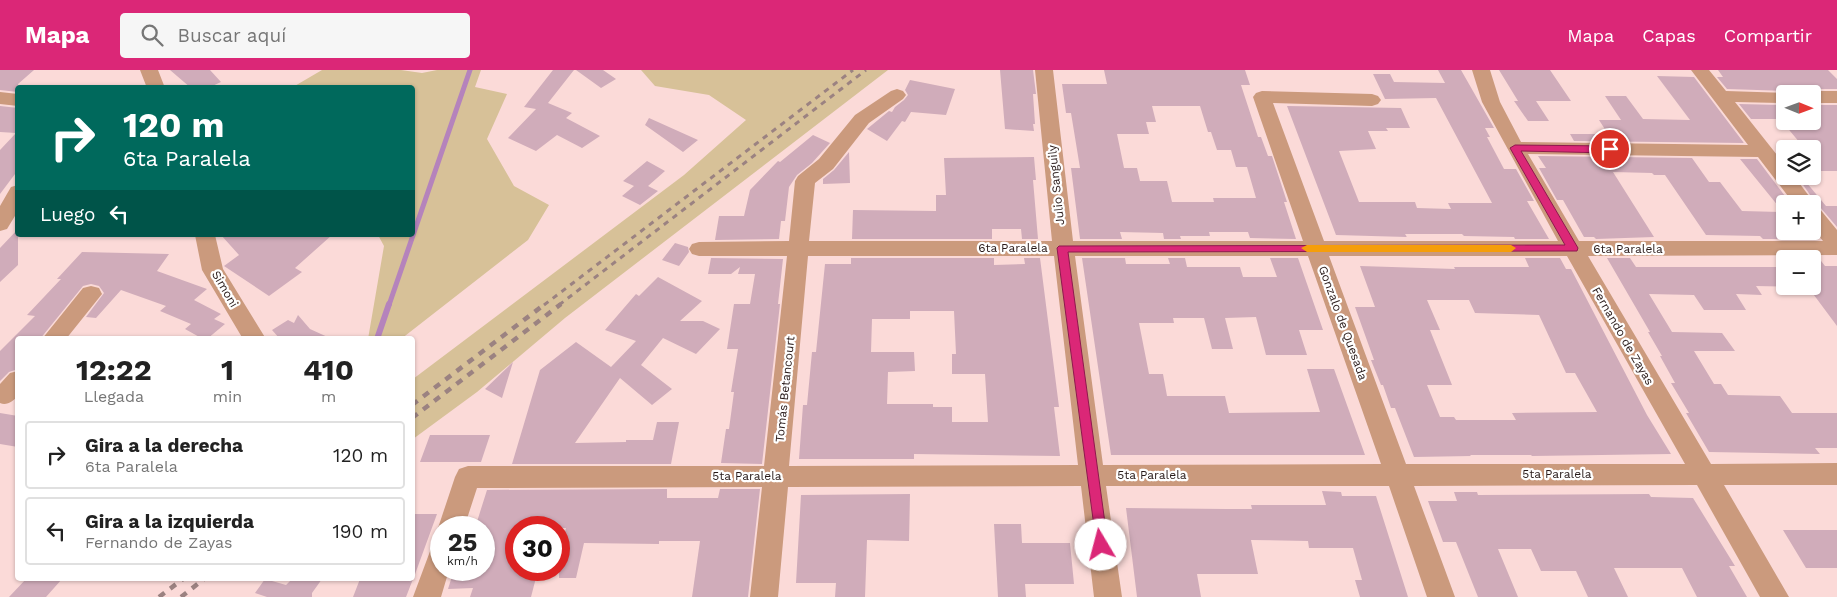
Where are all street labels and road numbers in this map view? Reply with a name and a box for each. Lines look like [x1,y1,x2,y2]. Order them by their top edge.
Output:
street label: Julio Sanguily [1045,143,1067,226]
street label: 6ta Paralela [978,241,1048,255]
street label: 6ta Paralela [1593,242,1663,256]
street label: Gonzalo de Quesada [1316,264,1370,382]
street label: Simoni [209,268,241,310]
street label: Fernando de Zayas [1589,285,1657,387]
street label: Tomás Betancourt [772,335,798,443]
street label: 5ta Paralela [1522,467,1592,481]
street label: 5ta Paralela [1117,468,1187,482]
street label: 5ta Paralela [712,469,782,483]

